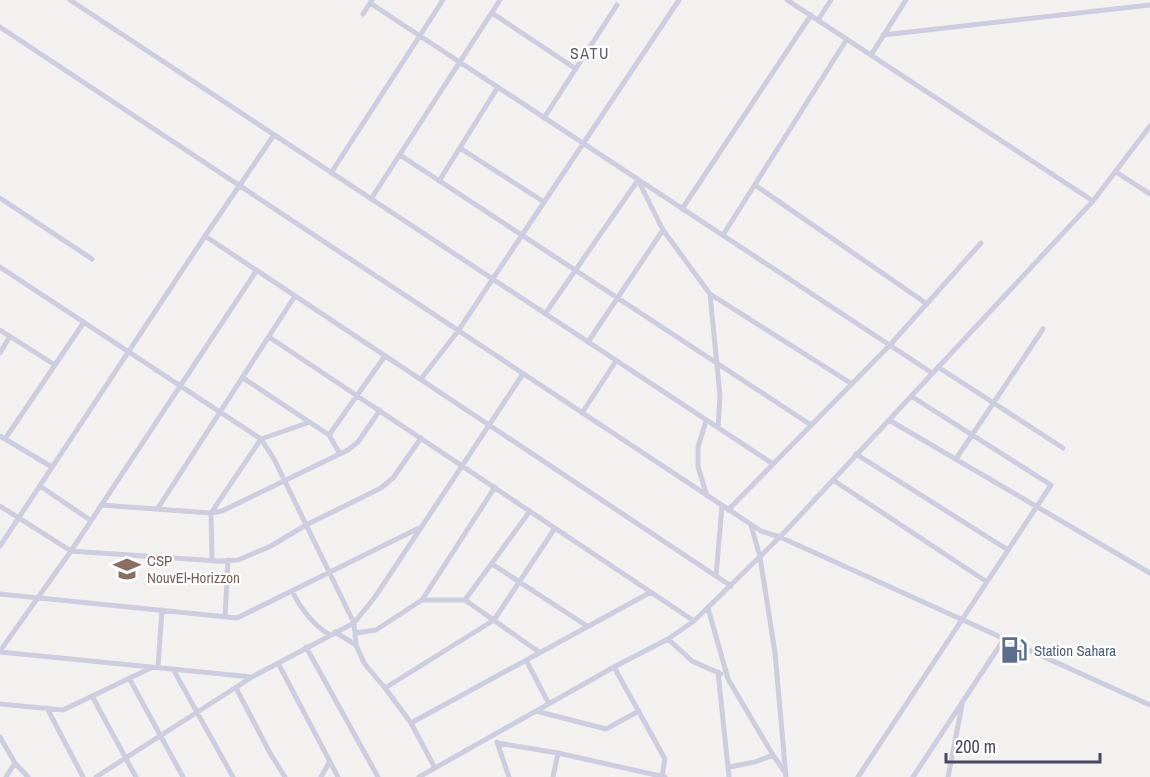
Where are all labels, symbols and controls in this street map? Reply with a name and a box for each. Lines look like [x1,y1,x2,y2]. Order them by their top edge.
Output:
district label: SATU [570,42,610,64]
place label: CSP NouvEl-Horizzon [147,550,240,588]
school or university icon: CSP NouvEl-Horizzon [112,554,142,584]
fuel station icon: Station Sahara [999,635,1029,665]
place label: Station Sahara [1034,640,1116,661]
scale bar [946,726,1100,764]
text: 200 m [955,734,996,759]

